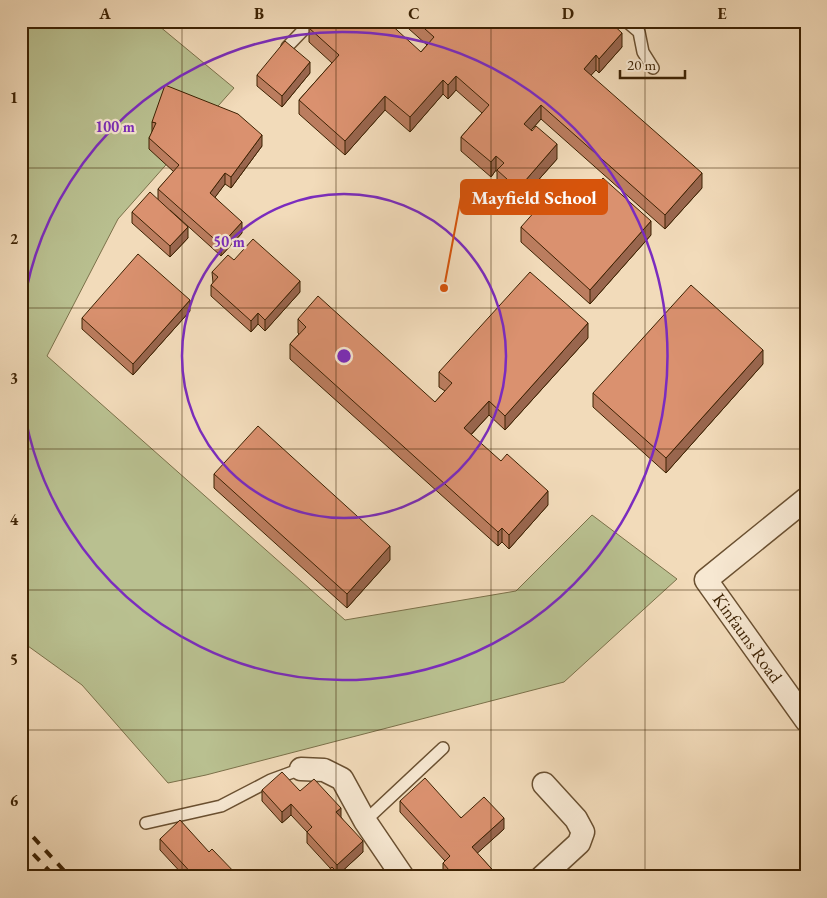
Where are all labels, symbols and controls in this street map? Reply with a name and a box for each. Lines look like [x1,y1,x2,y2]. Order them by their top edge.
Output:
text: A [98,3,111,24]
text: B [254,3,264,24]
text: C [408,3,420,24]
text: D [562,3,574,24]
text: E [717,3,727,24]
scale bar [620,48,684,80]
text: 20 m [627,55,656,74]
text: 1 [10,87,18,108]
text: 100 m [95,117,135,136]
callout: Mayfield School [461,180,607,214]
text: Mayfield School [471,185,597,210]
text: 2 [10,228,19,249]
text: 50 m [213,232,245,251]
centre of rings [335,347,353,365]
text: 3 [10,368,18,389]
text: 4 [10,509,19,530]
street label: Kinfauns Road [708,588,788,688]
text: 5 [10,649,18,670]
text: 6 [10,790,19,811]

